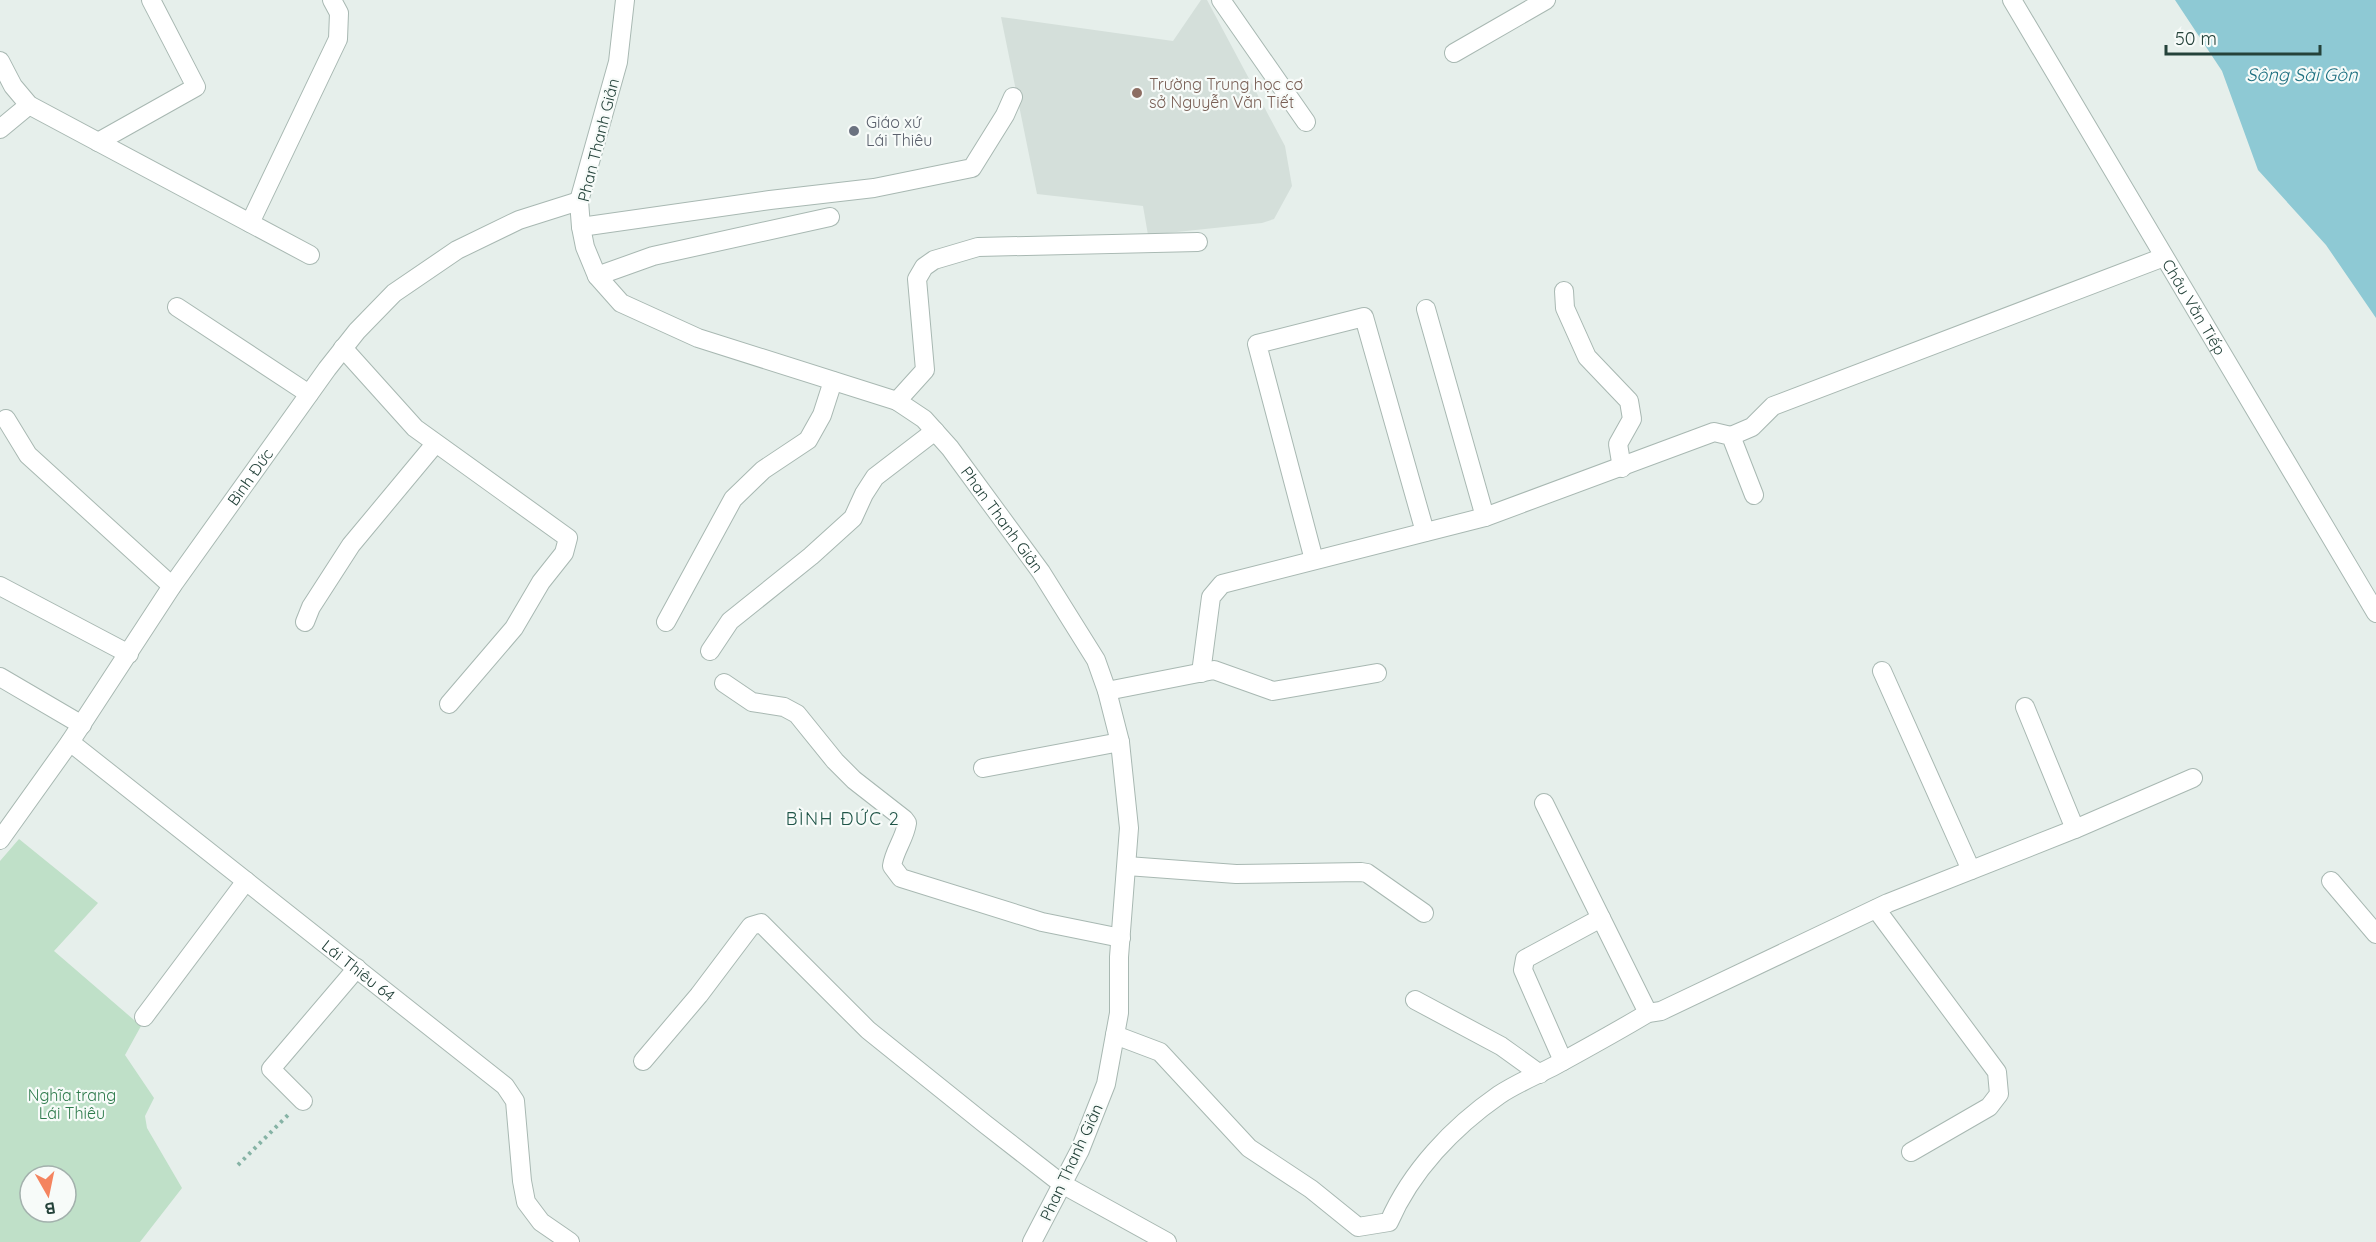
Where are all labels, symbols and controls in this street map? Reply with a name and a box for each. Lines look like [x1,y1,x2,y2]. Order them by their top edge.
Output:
scale bar [2166,18,2320,56]
text: 50 m [2175,27,2217,50]
water label: Sông Sài Gòn [2246,63,2358,86]
place label: Trường Trung học cơ sở Nguyễn Văn Tiết [1149,74,1303,112]
street label: Phan Thanh Giản [573,76,623,204]
marker: Trường Trung học cơ sở Nguyễn Văn Tiết [1130,86,1144,100]
place label: Giáo xứ Lái Thiêu [866,112,932,150]
marker: Giáo xứ Lái Thiêu [847,124,861,138]
street label: Châu Văn Tiếp [2158,255,2230,359]
street label: Bình Đức [223,444,277,509]
street label: Phan Thanh Giản [957,462,1048,576]
district label: BÌNH ĐỨC 2 [786,807,900,830]
street label: Lái Thiêu 64 [318,935,399,1005]
park label: Nghĩa trang Lái Thiêu [28,1085,116,1123]
street label: Phan Thanh Giản [1035,1100,1107,1224]
north arrow [18,1164,78,1224]
text: B [44,1198,57,1220]

